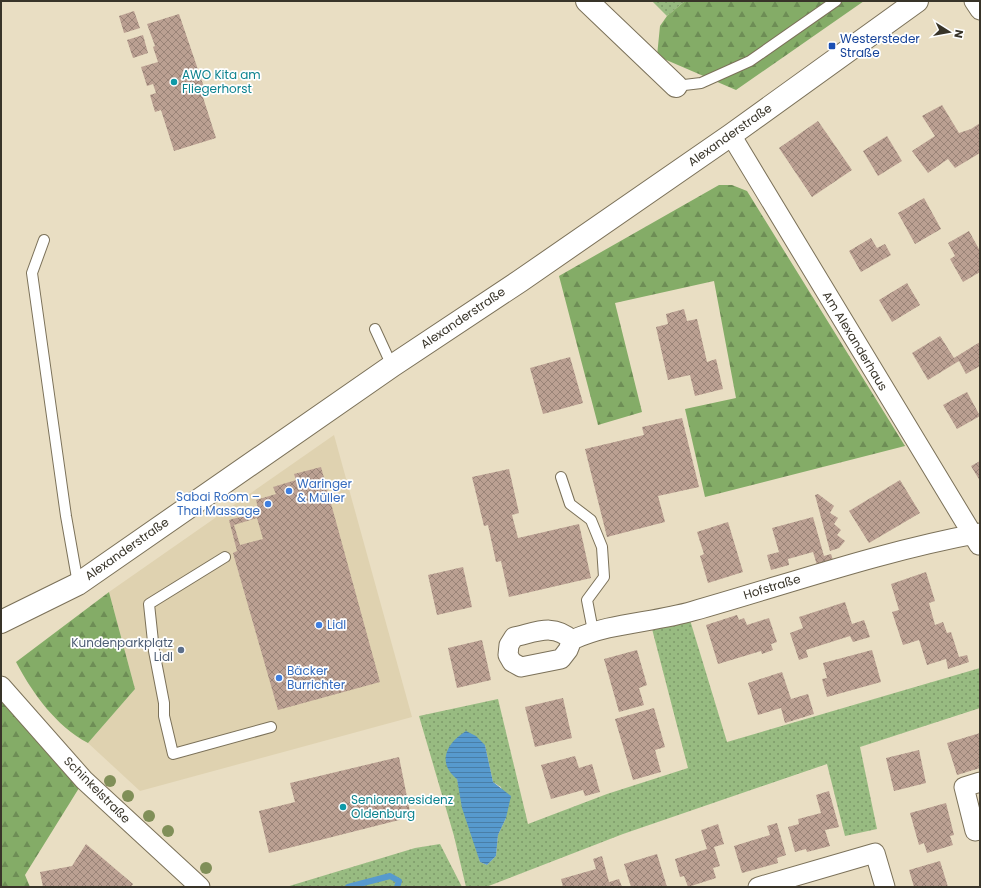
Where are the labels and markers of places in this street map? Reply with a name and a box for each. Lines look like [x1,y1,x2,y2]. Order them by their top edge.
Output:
place label: Westersteder Straße [840,30,920,61]
marker: Westersteder Straße [827,41,837,51]
place label: AWO Kita am Fliegerhorst [182,66,261,97]
marker: AWO Kita am Fliegerhorst [169,77,179,87]
place label: Waringer & Müller [297,475,352,506]
marker: Waringer & Müller [284,486,294,496]
place label: Sabai Room – Thai Massage [176,488,260,519]
marker: Sabai Room – Thai Massage [263,499,273,509]
place label: Lidl [327,616,346,633]
marker: Lidl [314,620,324,630]
place label: Kundenparkplatz Lidl [71,634,173,665]
marker: Kundenparkplatz Lidl [176,645,186,655]
place label: Bäcker Burrichter [287,662,346,693]
marker: Bäcker Burrichter [274,673,284,683]
place label: Seniorenresidenz Oldenburg [351,791,453,822]
marker: Seniorenresidenz Oldenburg [338,802,348,812]

